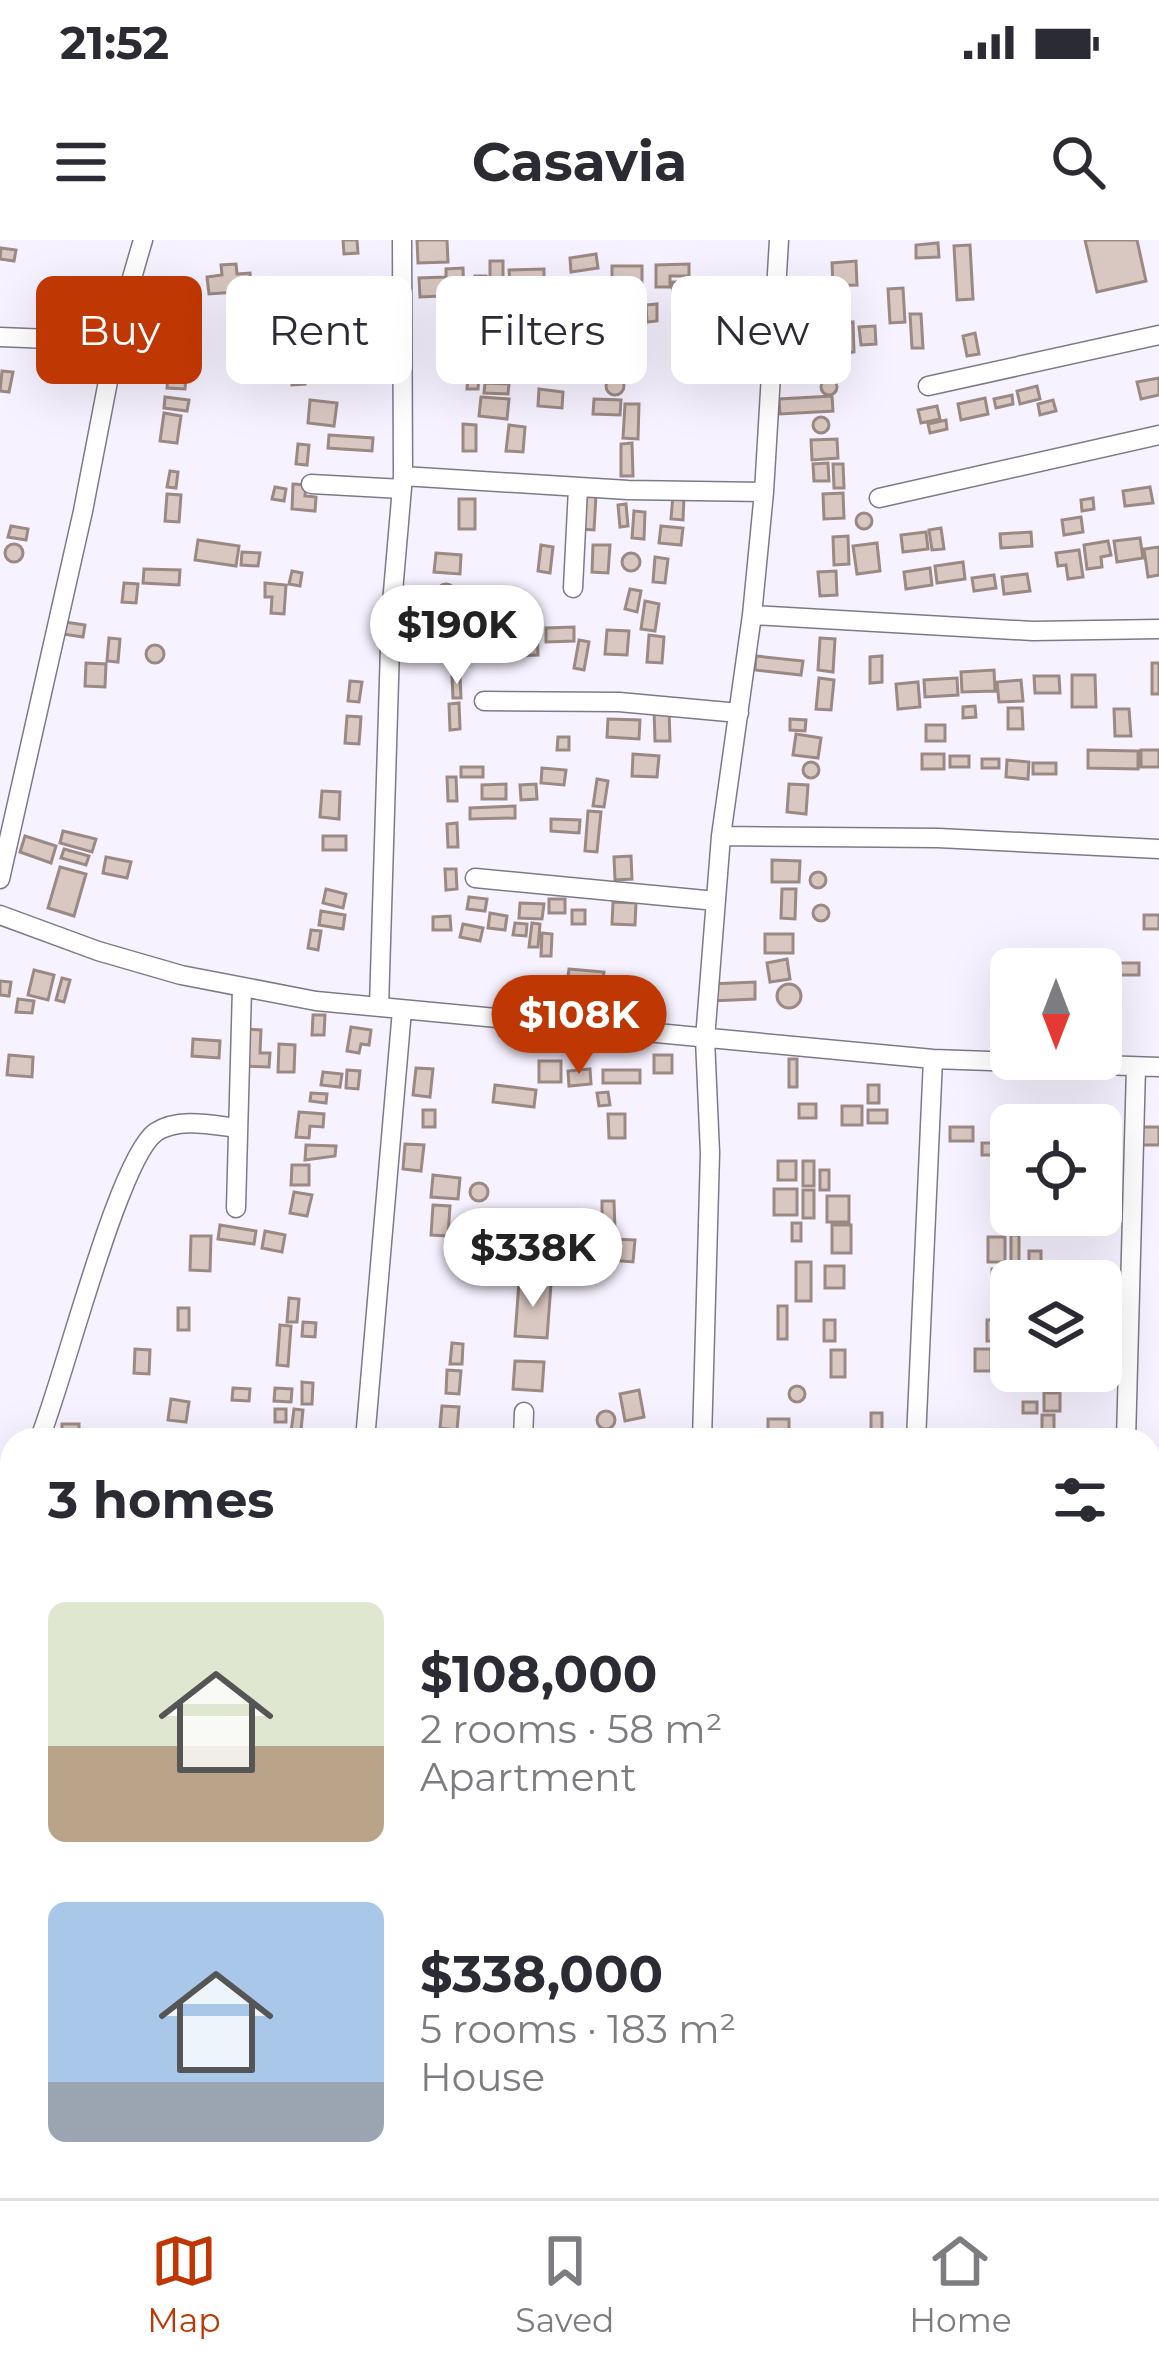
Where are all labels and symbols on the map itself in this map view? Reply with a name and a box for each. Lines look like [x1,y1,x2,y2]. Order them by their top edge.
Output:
pin: $190K [373,585,541,687]
north arrow [990,948,1122,1080]
pin: $108K [495,975,663,1077]
pin: $338K [449,1208,617,1310]

